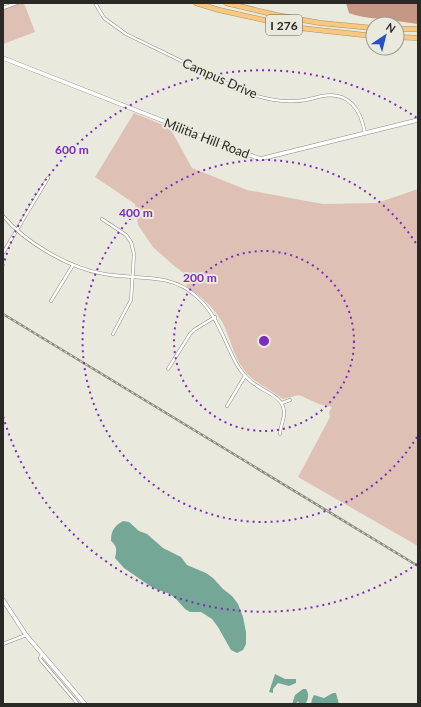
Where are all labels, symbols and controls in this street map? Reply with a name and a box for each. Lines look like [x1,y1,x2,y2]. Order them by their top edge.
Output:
road number: I 276 [266,15,302,35]
north arrow [365,16,405,56]
text: N [384,20,398,35]
street label: Campus Drive [180,54,260,102]
street label: Militia Hill Road [162,114,252,162]
text: 600 m [55,142,89,157]
text: 400 m [119,205,153,220]
text: 200 m [183,270,217,285]
centre of rings [257,334,271,348]

